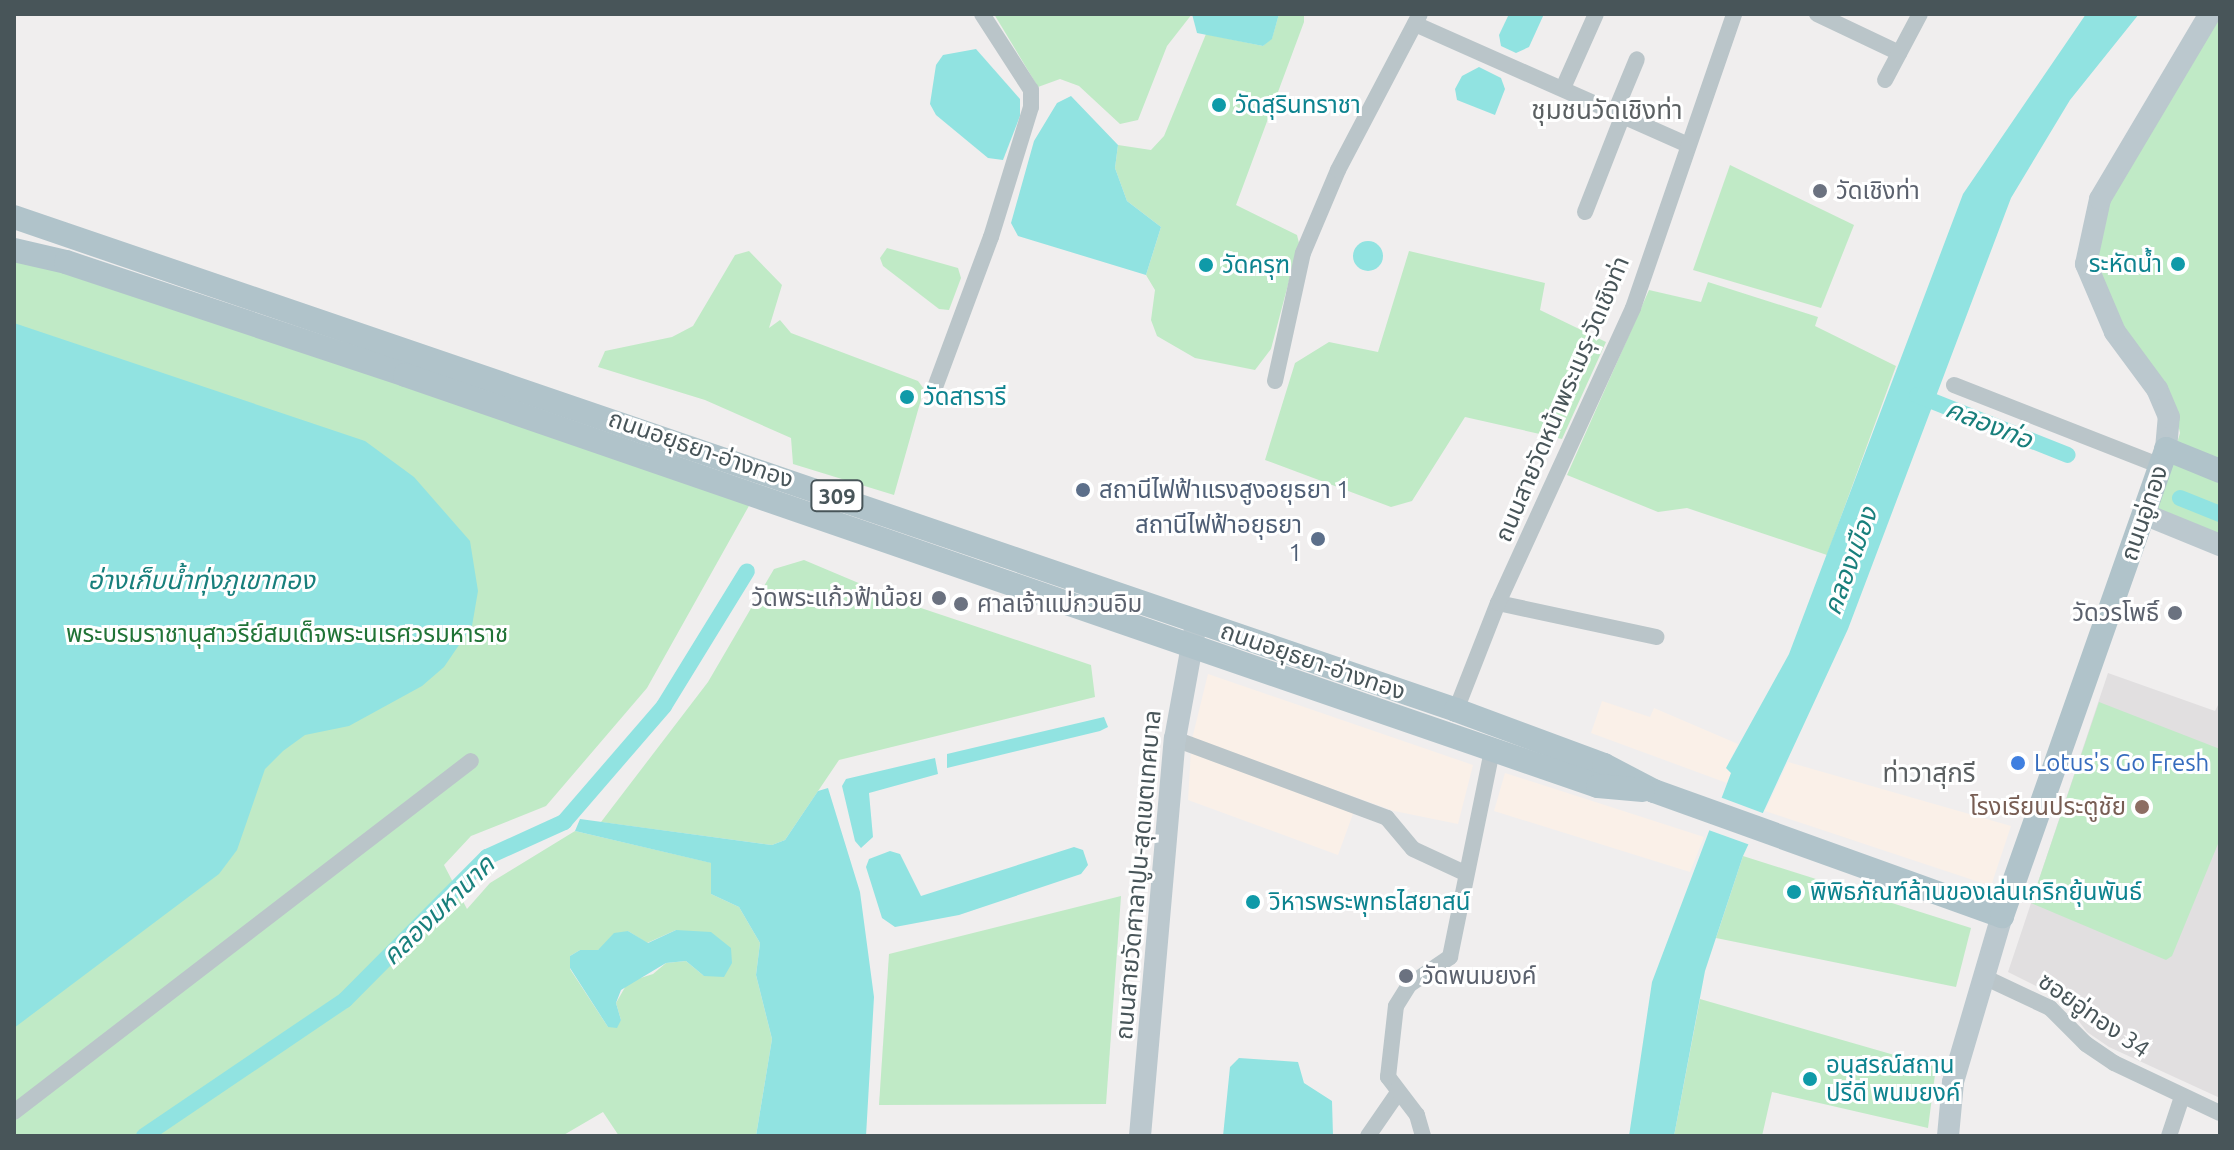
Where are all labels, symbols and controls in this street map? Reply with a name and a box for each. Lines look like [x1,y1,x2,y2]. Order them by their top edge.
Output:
place label: วัดสุรินทราชา [1235,91,1361,119]
district label: ชุมชนวัดเชิงท่า [1531,94,1683,126]
marker: วัดสุรินทราชา [1210,96,1228,114]
place label: วัดเชิงท่า [1836,177,1920,205]
marker: วัดเชิงท่า [1811,182,1829,200]
place label: ระหัดน้ำ [2089,250,2162,278]
place label: วัดครุฑ [1222,251,1290,279]
street label: ถนนสายวัดหน้าพระเมรุ-วัดเชิงท่า [1489,252,1635,546]
marker: ระหัดน้ำ [2169,255,2187,273]
marker: วัดครุฑ [1197,256,1215,274]
place label: วัดสารารี [923,383,1006,411]
marker: วัดสารารี [898,388,916,406]
water label: คลองท่อ [1941,393,2037,455]
street label: ถนนอยุธยา-อ่างทอง [605,404,797,494]
street label: ถนนอู่ทอง [2114,462,2174,564]
place label: สถานีไฟฟ้าแรงสูงอยุธยา 1 [1099,476,1350,504]
road number: 309 [809,478,865,514]
marker: สถานีไฟฟ้าแรงสูงอยุธยา 1 [1074,481,1092,499]
water label: คลองเมือง [1816,503,1884,619]
place label: สถานีไฟฟ้าอยุธยา 1 [1135,511,1302,567]
marker: สถานีไฟฟ้าอยุธยา 1 [1309,530,1327,548]
water label: อ่างเก็บน้ำทุ่งภูเขาทอง [87,564,315,596]
place label: วัดพระแก้วฟ้าน้อย [751,584,923,612]
marker: วัดพระแก้วฟ้าน้อย [930,589,948,607]
place label: ศาลเจ้าแม่กวนอิม [977,590,1142,618]
marker: ศาลเจ้าแม่กวนอิม [952,595,970,613]
place label: วัดวรโพธิ์ [2072,599,2159,627]
marker: วัดวรโพธิ์ [2166,604,2184,622]
street label: ถนนอยุธยา-อ่างทอง [1217,616,1409,706]
park label: พระบรมราชานุสาวรีย์สมเด็จพระนเรศวรมหาราช [66,620,508,648]
street label: ถนนสายวัดศาลาปูน-สุดเขตเทศบาล [1109,709,1167,1041]
place label: Lotus's Go Fresh [2034,749,2209,777]
marker: Lotus's Go Fresh [2009,754,2027,772]
district label: ท่าวาสุกรี [1883,757,1975,789]
place label: โรงเรียนประตูชัย [1970,793,2126,821]
marker: โรงเรียนประตูชัย [2133,798,2151,816]
water label: คลองมหานาค [375,849,501,971]
place label: พิพิธภัณฑ์ล้านของเล่นเกริกยุ้นพันธ์ [1810,878,2142,906]
marker: พิพิธภัณฑ์ล้านของเล่นเกริกยุ้นพันธ์ [1785,883,1803,901]
place label: วิหารพระพุทธไสยาสน์ [1269,888,1470,916]
marker: วิหารพระพุทธไสยาสน์ [1244,893,1262,911]
place label: วัดพนมยงค์ [1422,962,1537,990]
street label: ซอยอู่ทอง 34 [2033,966,2155,1064]
marker: วัดพนมยงค์ [1397,967,1415,985]
place label: อนุสรณ์สถาน ปรีดี พนมยงค์ [1826,1051,1961,1107]
marker: อนุสรณ์สถาน ปรีดี พนมยงค์ [1801,1070,1819,1088]

